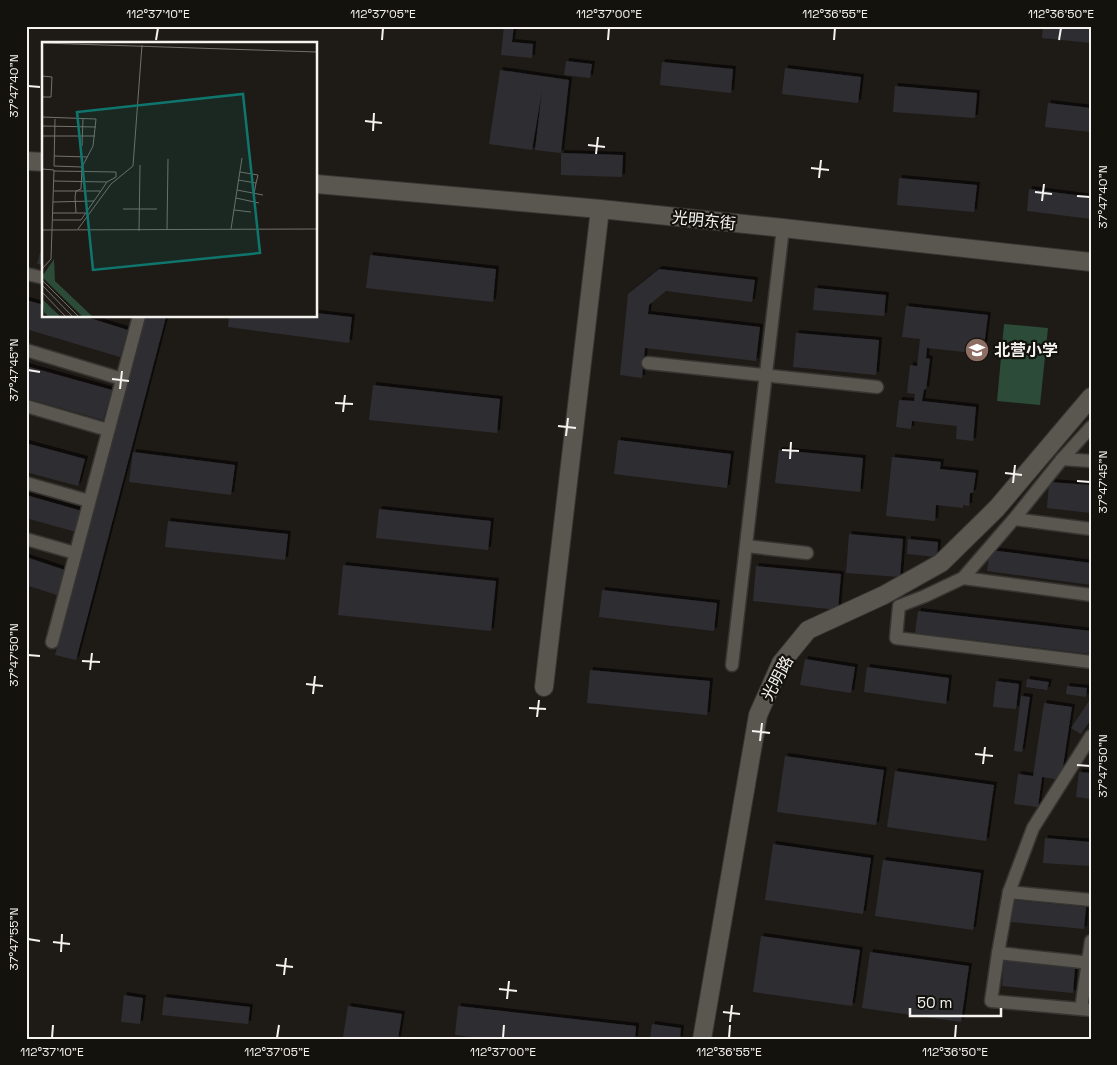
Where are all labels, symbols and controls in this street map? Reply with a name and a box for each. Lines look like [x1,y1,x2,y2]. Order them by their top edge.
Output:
text: 112°37'10"E [126,6,190,22]
text: 112°37'05"E [350,6,416,22]
text: 112°37'00"E [576,6,642,22]
text: 112°36'55"E [802,6,868,22]
text: 112°36'50"E [1028,6,1094,22]
inset map [42,42,318,318]
text: 37°47'40"N [6,54,22,118]
text: 37°47'40"N [1095,165,1111,229]
street label: 光明东街 [671,207,737,234]
school or university icon: 北营小学 [964,337,990,363]
text: 37°47'45"N [6,339,22,401]
place label: 北营小学 [994,340,1058,361]
text: 37°47'45"N [1095,451,1111,513]
text: 37°47'50"N [6,623,22,687]
street label: 光明路 [757,652,798,704]
text: 37°47'50"N [1095,734,1111,798]
text: 37°47'55"N [6,908,22,970]
scale bar [910,985,1001,1017]
text: 50 m [917,993,952,1012]
text: 112°37'10"E [20,1044,84,1060]
text: 112°37'05"E [244,1044,310,1060]
text: 112°37'00"E [470,1044,536,1060]
text: 112°36'55"E [696,1044,762,1060]
text: 112°36'50"E [922,1044,988,1060]

